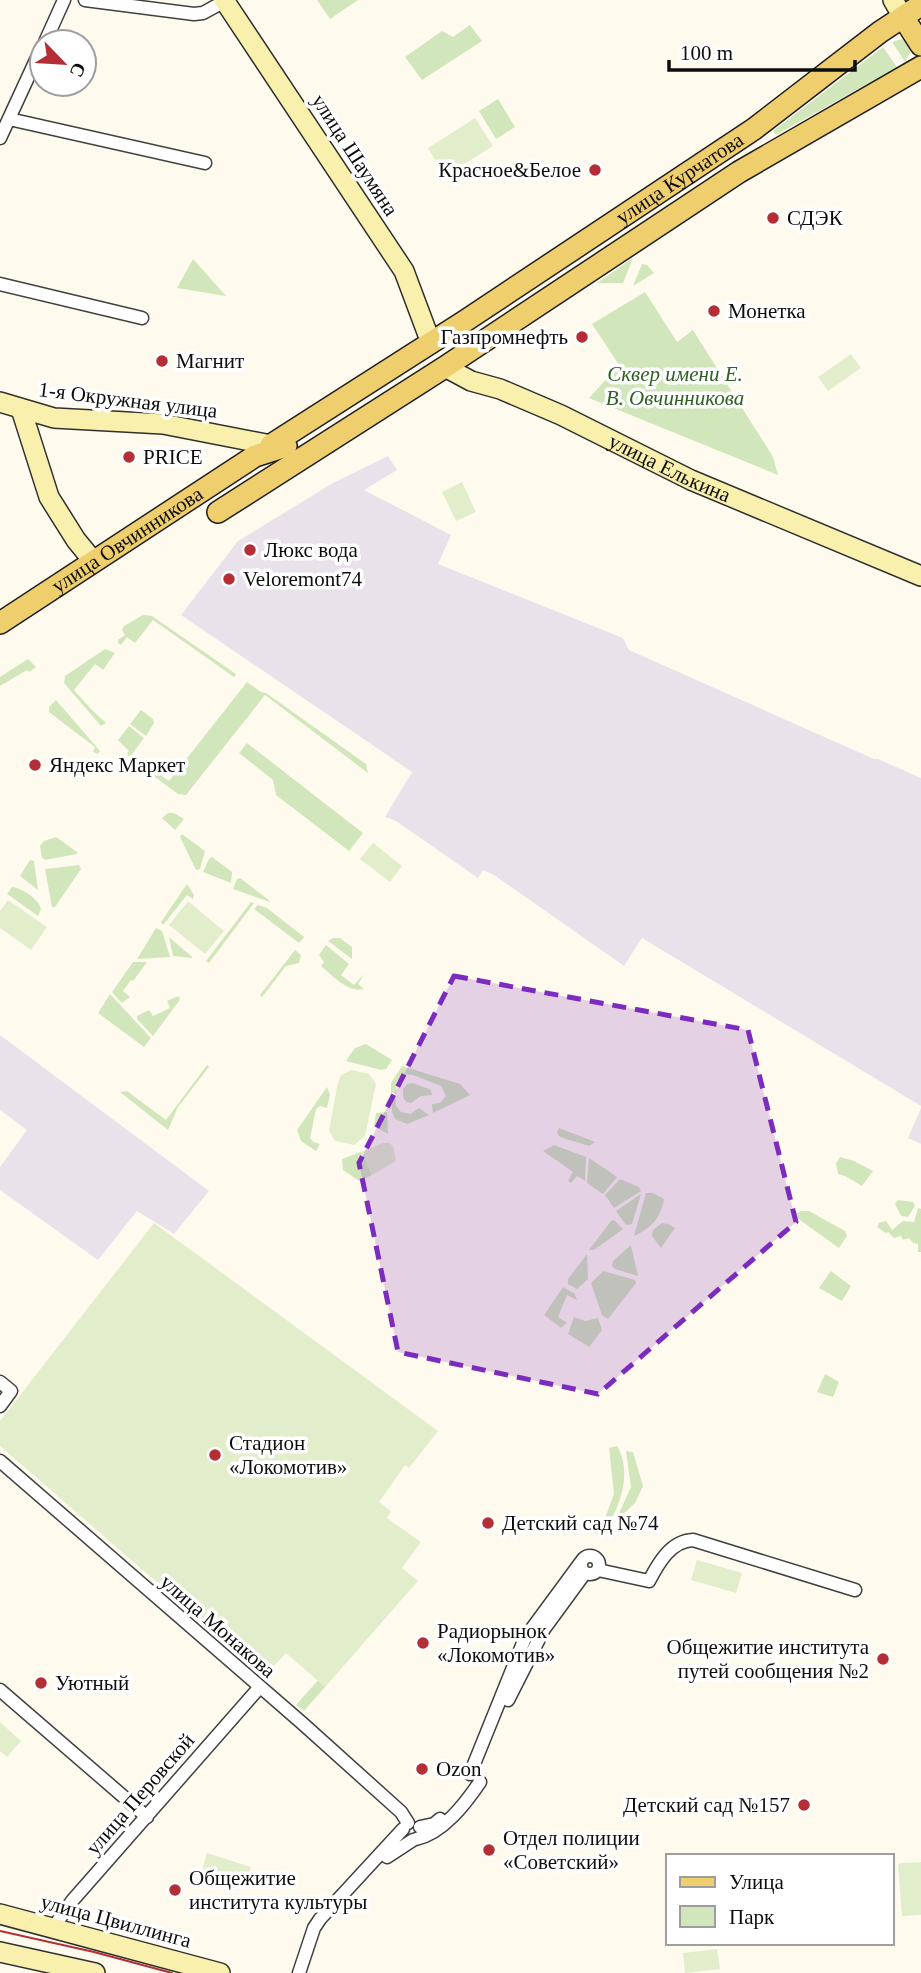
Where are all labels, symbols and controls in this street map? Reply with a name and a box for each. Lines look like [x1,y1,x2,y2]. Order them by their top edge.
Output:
north arrow [28,28,98,98]
scale bar [669,28,855,72]
text: 100 m [680,41,733,65]
text: С [66,59,90,81]
street label: улица Шаумяна [307,90,404,221]
street label: улица Курчатова [612,127,748,229]
place label: Красное&Белое [438,158,581,182]
marker: Красное&Белое [587,162,603,178]
place label: СДЭК [787,206,844,230]
marker: СДЭК [765,210,781,226]
place label: Монетка [728,299,806,323]
marker: Монетка [706,303,722,319]
place label: Газпромнефть [440,325,568,349]
marker: Газпромнефть [574,329,590,345]
place label: Магнит [176,349,244,373]
marker: Магнит [154,353,170,369]
park label: Сквер имени Е. В. Овчинникова [606,362,744,410]
street label: 1-я Окружная улица [37,377,219,423]
street label: улица Елькина [605,429,735,507]
place label: PRICE [143,445,203,469]
marker: PRICE [121,449,137,465]
street label: улица Овчинникова [47,481,208,598]
place label: Люкс вода [264,538,359,562]
marker: Люкс вода [242,542,258,558]
place label: Veloremont74 [243,567,362,591]
marker: Veloremont74 [221,571,237,587]
place label: Яндекс Маркет [49,753,185,777]
marker: Яндекс Маркет [27,757,43,773]
place label: Стадион «Локомотив» [229,1431,347,1479]
marker: Стадион «Локомотив» [207,1447,223,1463]
place label: Детский сад №74 [502,1511,659,1535]
marker: Детский сад №74 [480,1515,496,1531]
street label: улица Монакова [155,1569,281,1683]
place label: Радиорынок «Локомотив» [437,1619,555,1667]
marker: Радиорынок «Локомотив» [415,1635,431,1651]
place label: Общежитие института путей сообщения №2 [667,1635,870,1683]
marker: Общежитие института путей сообщения №2 [875,1651,891,1667]
place label: Уютный [55,1671,129,1695]
marker: Уютный [33,1675,49,1691]
street label: улица Перовской [81,1729,199,1859]
place label: Ozon [436,1757,482,1781]
marker: Ozon [414,1761,430,1777]
place label: Детский сад №157 [623,1793,790,1817]
marker: Детский сад №157 [796,1797,812,1813]
place label: Отдел полиции «Советский» [503,1826,640,1874]
marker: Отдел полиции «Советский» [481,1842,497,1858]
legend [666,1854,893,1945]
place label: Общежитие института культуры [189,1866,367,1914]
text: Улица [729,1870,784,1894]
marker: Общежитие института культуры [167,1882,183,1898]
street label: улица Цвиллинга [38,1889,195,1953]
text: Парк [729,1905,775,1929]

